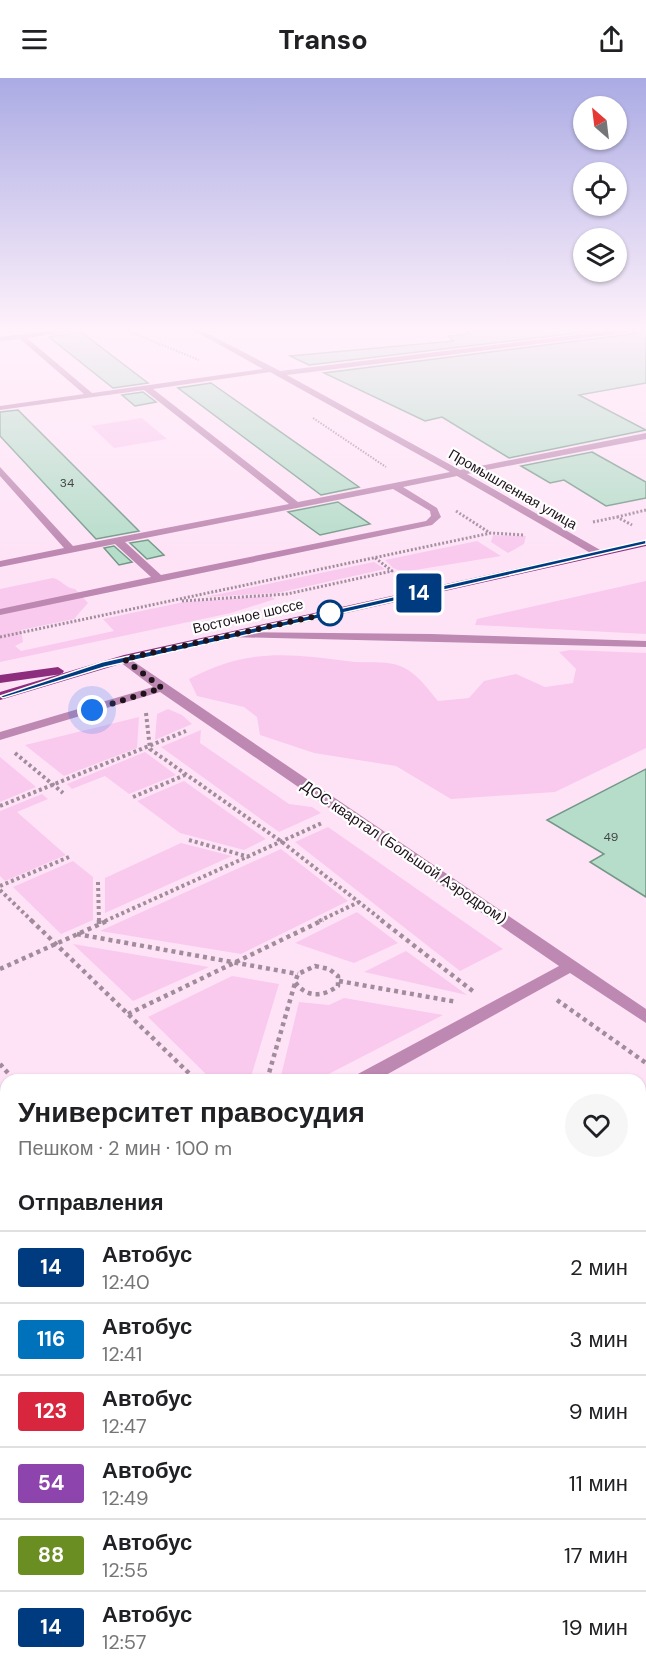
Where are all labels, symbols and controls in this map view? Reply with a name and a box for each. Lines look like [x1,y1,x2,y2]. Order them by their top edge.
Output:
text: Transo [278,22,368,57]
icon: menu [18,23,51,56]
icon: share [595,23,628,56]
north arrow [573,96,627,150]
map controls [573,96,627,282]
button: locate [573,162,627,216]
button: layers [573,228,627,282]
street label: Промышленная улица [445,445,581,533]
house number: 34 [60,475,74,491]
line badge: 14 [392,574,446,612]
text: 14 [408,579,430,607]
street label: Восточное шоссе [191,594,305,637]
unlabelled marker [317,600,343,626]
your location [77,695,107,725]
street label: ДОС квартал (Большой Аэродром) [297,776,511,928]
house number: 49 [604,829,618,845]
text: Университет правосудия [18,1094,365,1131]
button: heart [565,1094,628,1157]
text: Пешком · 2 мин · 100 m [18,1135,232,1161]
text: Отправления [18,1188,164,1217]
text: Автобус [102,1240,192,1269]
text: 14 [40,1253,62,1281]
text: 2 мин [570,1253,628,1282]
text: 12:40 [102,1269,150,1295]
text: Автобус [102,1312,192,1341]
text: 116 [37,1325,65,1353]
text: 3 мин [570,1325,628,1354]
text: 12:41 [102,1341,142,1367]
text: Автобус [102,1384,192,1413]
text: 123 [35,1397,67,1425]
text: 9 мин [569,1397,628,1426]
text: 12:47 [102,1413,147,1439]
text: Автобус [102,1456,192,1485]
text: 54 [38,1469,64,1497]
text: 11 мин [569,1469,628,1498]
text: 12:49 [102,1485,149,1511]
text: Автобус [102,1528,192,1557]
text: 88 [38,1541,64,1569]
text: 17 мин [564,1541,628,1570]
text: 12:55 [102,1557,148,1583]
text: Автобус [102,1600,192,1629]
text: 14 [40,1613,62,1641]
text: 19 мин [562,1613,628,1642]
text: 12:57 [102,1629,146,1655]

